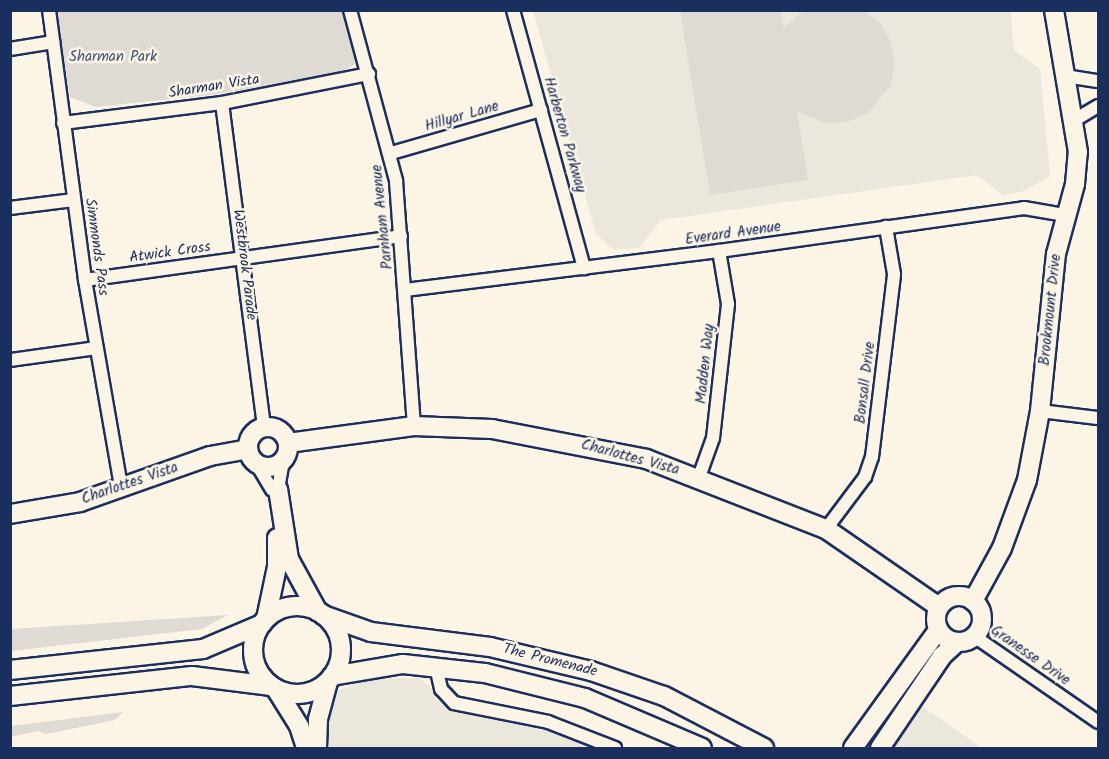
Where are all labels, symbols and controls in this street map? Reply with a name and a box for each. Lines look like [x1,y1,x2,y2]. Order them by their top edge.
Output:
park label: Sharman Park [69,49,157,67]
street label: Sharman Vista [167,71,261,103]
street label: Harberton Parkway [539,75,589,195]
street label: Hillyar Lane [423,98,501,136]
street label: Parnham Avenue [369,164,397,270]
street label: Simmonds Pass [80,197,112,297]
street label: Westbrook Parade [228,209,260,321]
street label: Everard Avenue [684,218,782,250]
street label: Atwick Cross [128,238,212,268]
street label: Brookmount Drive [1036,253,1066,367]
street label: Madden Way [693,323,719,405]
street label: Bonsall Drive [852,341,880,425]
street label: Charlottes Vista [579,436,681,480]
street label: Charlottes Vista [79,459,181,509]
street label: Granesse Drive [987,622,1073,690]
street label: The Promenade [501,641,599,681]

